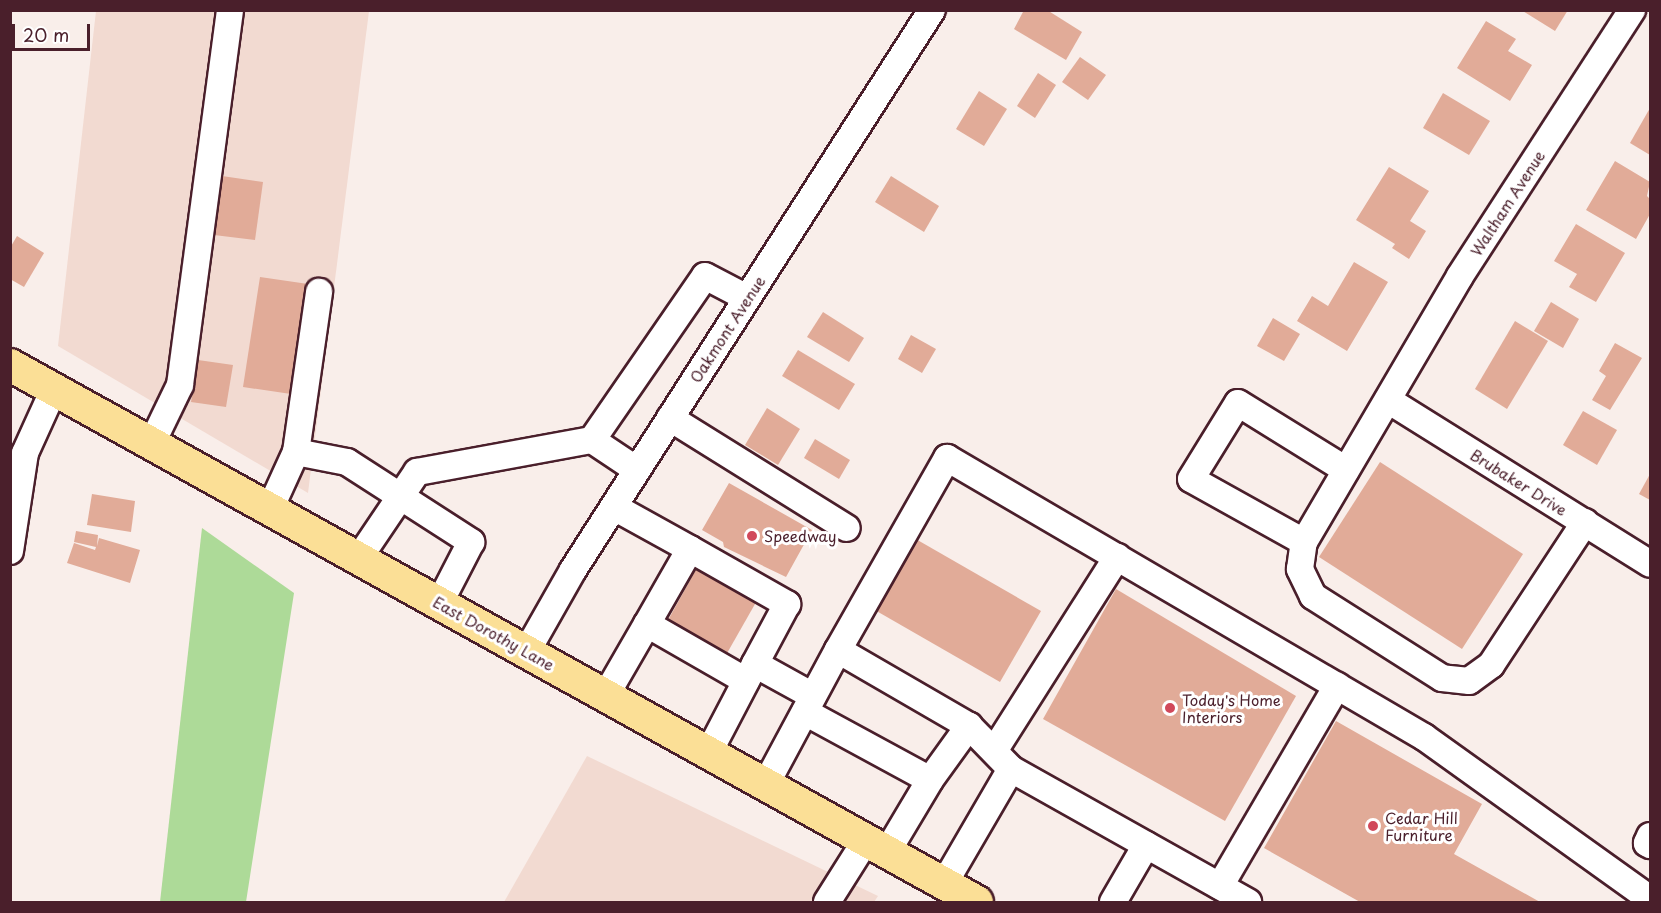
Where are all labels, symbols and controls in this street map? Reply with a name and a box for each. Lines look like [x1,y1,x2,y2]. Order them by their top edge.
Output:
scale bar [15,12,93,50]
text: 20 m [23,21,69,48]
street label: Waltham Avenue [1466,147,1548,259]
street label: Oakmont Avenue [686,272,768,386]
street label: Brubaker Drive [1467,445,1571,519]
place label: Speedway [764,527,836,545]
marker: Speedway [745,529,759,543]
street label: East Dorothy Lane [430,592,558,674]
place label: Today's Home Interiors [1182,690,1281,725]
marker: Today's Home Interiors [1163,701,1177,715]
place label: Cedar Hill Furniture [1385,808,1457,843]
marker: Cedar Hill Furniture [1366,819,1380,833]

